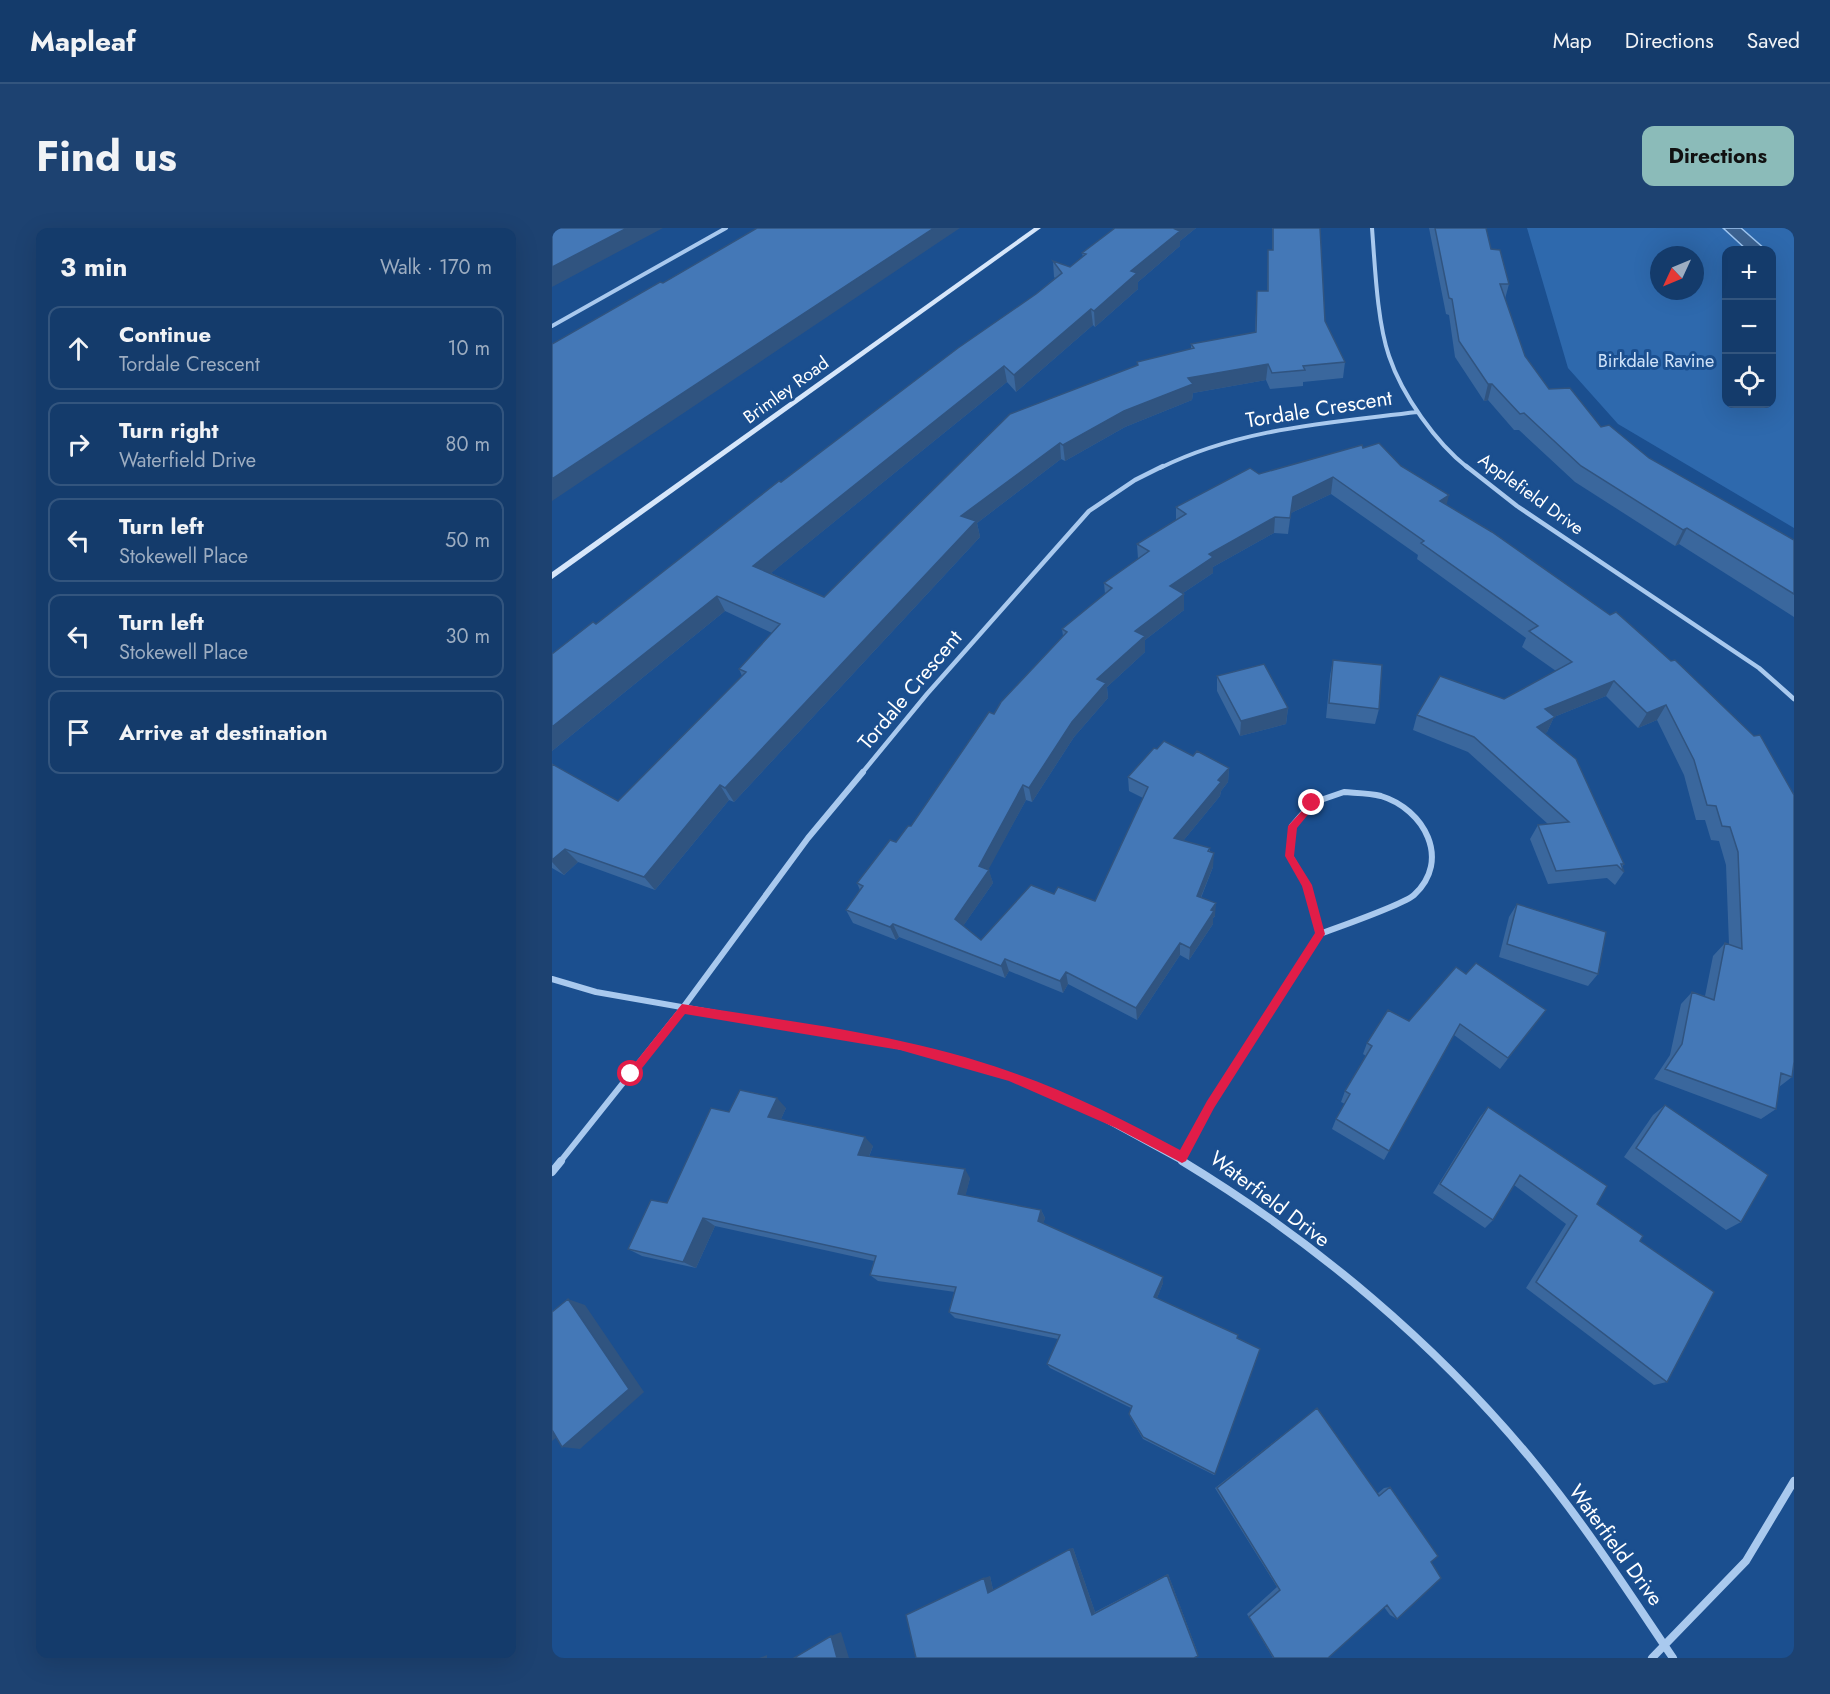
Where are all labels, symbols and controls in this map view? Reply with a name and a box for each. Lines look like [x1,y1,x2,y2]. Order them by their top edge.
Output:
text: Mapleaf [30,21,136,62]
text: Map [1553,26,1592,56]
text: Directions [1625,26,1714,56]
text: Saved [1747,26,1800,56]
text: Find us [36,126,177,187]
button: Directions [1642,126,1794,186]
north arrow [1650,246,1704,300]
map controls [1722,246,1776,408]
button: + [1722,246,1776,300]
text: 3 min [60,248,127,286]
text: Walk · 170 m [380,253,492,282]
button: − [1722,300,1776,354]
text: Continue [119,318,211,350]
icon: ahead [62,332,95,365]
text: 10 m [447,334,490,363]
park label: Birkdale Ravine [1598,348,1714,374]
text: Tordale Crescent [119,350,260,379]
street label: Brimley Road [738,350,834,430]
button: locate [1722,354,1776,408]
street label: Tordale Crescent [1244,383,1394,435]
text: Turn right [119,414,219,446]
icon: right [62,428,95,461]
text: 80 m [445,430,490,459]
text: Waterfield Drive [119,446,256,475]
street label: Applefield Drive [1473,447,1589,541]
text: Turn left [119,510,204,542]
icon: left [62,524,95,557]
text: 50 m [445,526,490,555]
text: Stokewell Place [119,542,248,571]
text: Turn left [119,606,204,638]
icon: left [62,620,95,653]
text: 30 m [445,622,490,651]
street label: Tordale Crescent [851,624,969,756]
text: Stokewell Place [119,638,248,667]
icon: arrive [62,716,95,749]
text: Arrive at destination [119,716,328,748]
route end [1298,789,1324,815]
route start [617,1060,643,1086]
street label: Waterfield Drive [1204,1144,1337,1254]
street label: Waterfield Drive [1562,1478,1671,1612]

